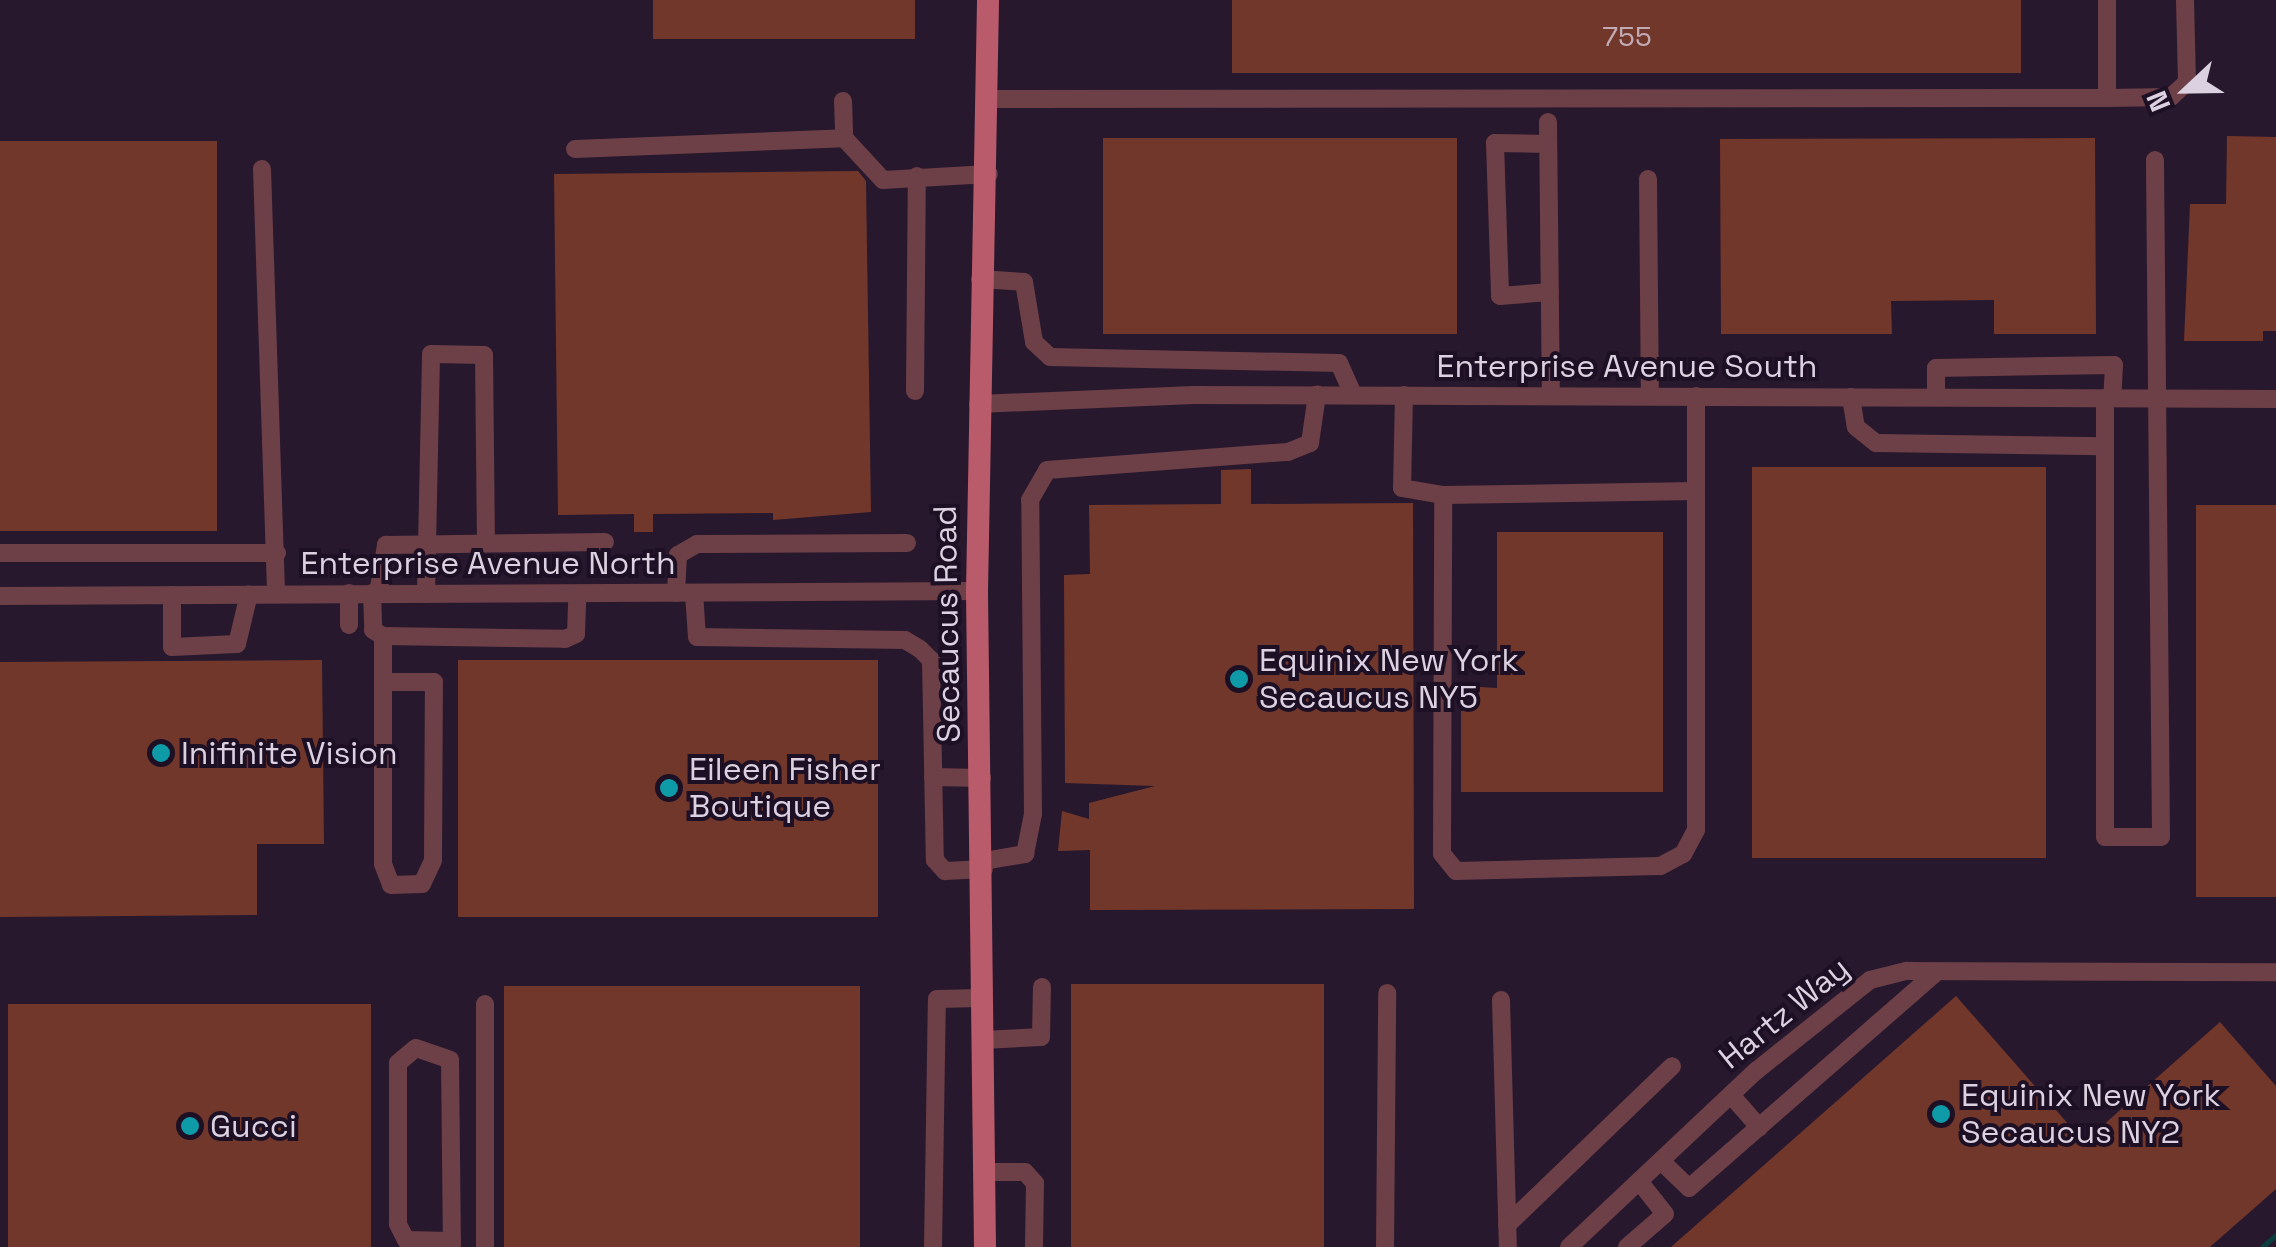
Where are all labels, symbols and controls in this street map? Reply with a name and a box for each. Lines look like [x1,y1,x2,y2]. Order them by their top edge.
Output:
house number: 755 [1602,19,1652,53]
north arrow [2136,40,2236,140]
text: N [2138,86,2178,117]
street label: Enterprise Avenue South [1436,347,1818,385]
street label: Secaucus Road [926,505,968,743]
street label: Enterprise Avenue North [300,544,676,582]
place label: Equinix New York Secaucus NY5 [1259,642,1519,717]
marker: Equinix New York Secaucus NY5 [1228,668,1250,690]
place label: Inifinite Vision [181,734,398,772]
marker: Inifinite Vision [150,742,172,764]
place label: Eileen Fisher Boutique [689,751,881,826]
marker: Eileen Fisher Boutique [658,777,680,799]
street label: Hartz Way [1711,949,1857,1077]
place label: Equinix New York Secaucus NY2 [1961,1077,2221,1152]
marker: Equinix New York Secaucus NY2 [1930,1103,1952,1125]
place label: Gucci [210,1107,297,1145]
marker: Gucci [179,1115,201,1137]

